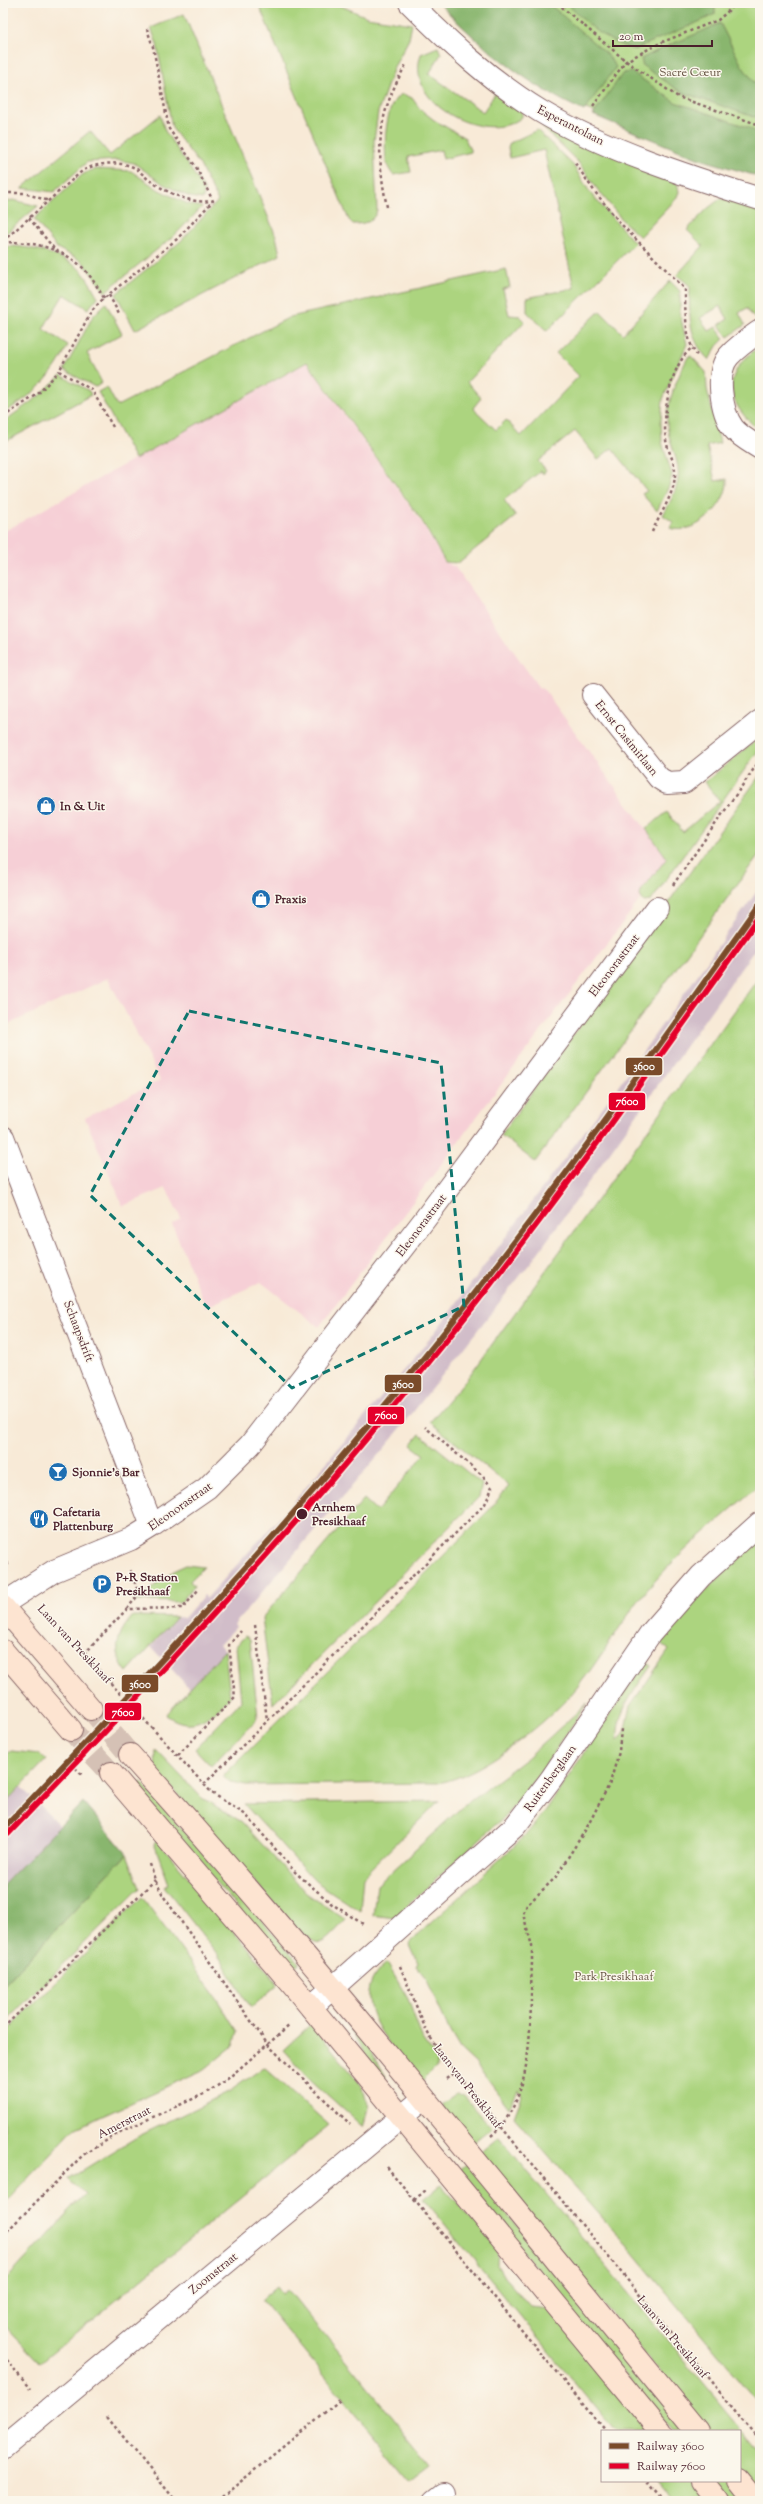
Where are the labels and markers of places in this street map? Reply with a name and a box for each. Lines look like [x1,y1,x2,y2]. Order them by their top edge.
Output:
shop icon: In & Uit [35,795,57,817]
place label: In & Uit [59,798,106,816]
shop icon: Praxis [250,888,272,910]
place label: Praxis [274,891,307,909]
bar icon: Sjonnie's Bar [47,1461,69,1483]
place label: Sjonnie's Bar [72,1464,140,1482]
place label: Arnhem Presikhaaf [311,1499,366,1531]
place label: Cafetaria Plattenburg [52,1504,113,1536]
marker: Arnhem Presikhaaf [295,1507,309,1521]
restaurant icon: Cafetaria Plattenburg [28,1508,50,1530]
place label: P+R Station Presikhaaf [115,1569,179,1601]
parking icon: P+R Station Presikhaaf [91,1573,113,1595]

